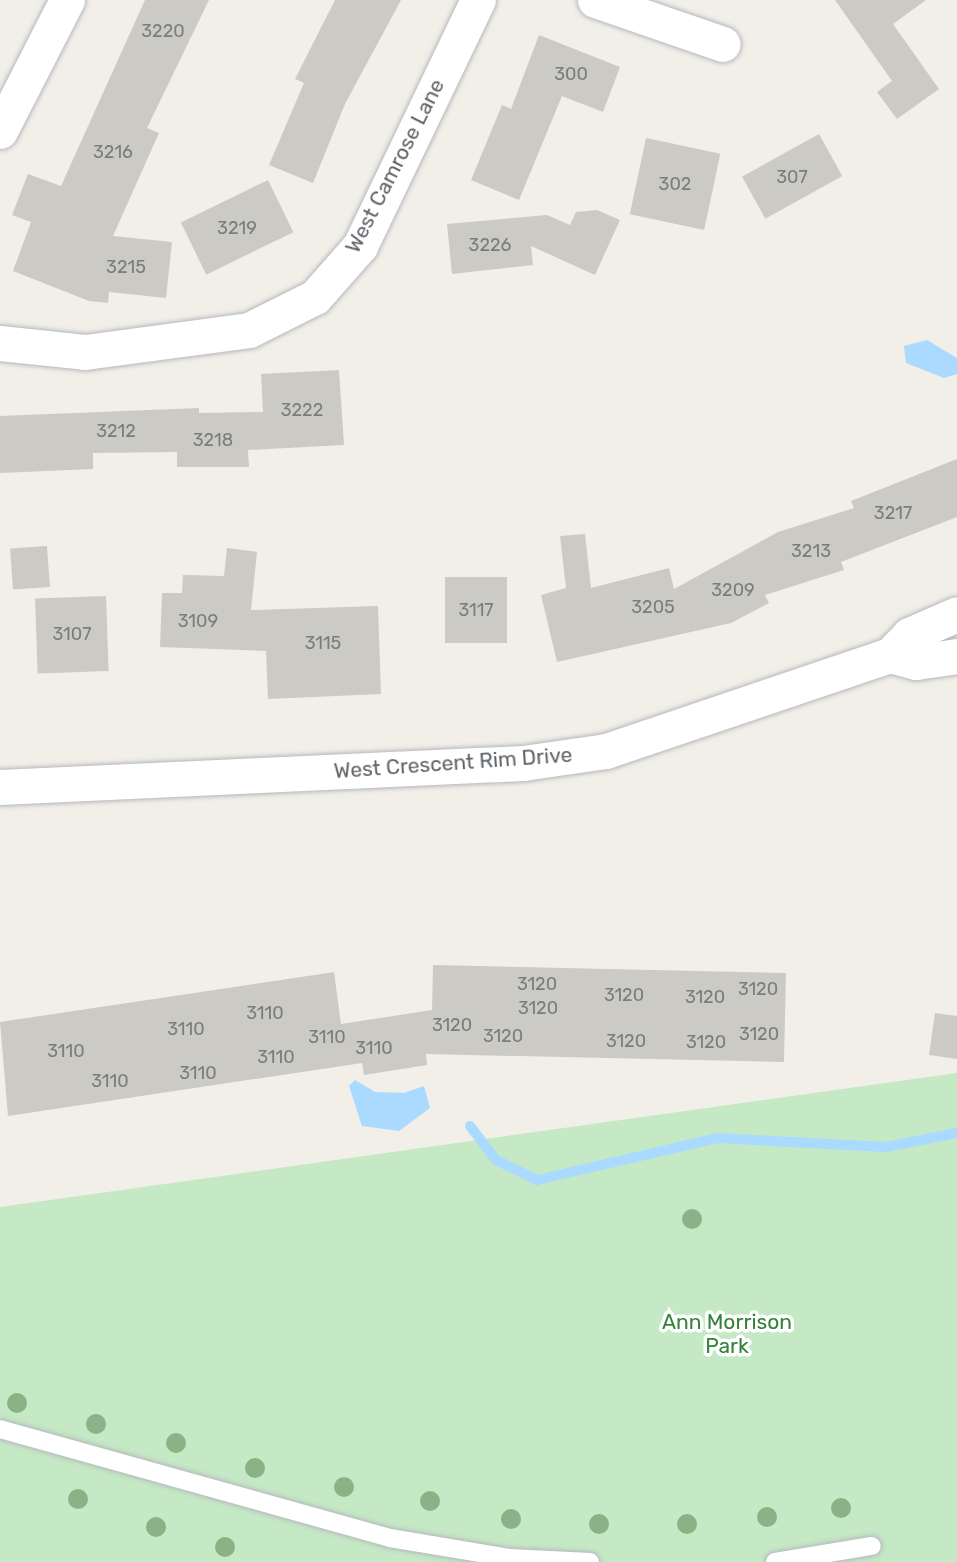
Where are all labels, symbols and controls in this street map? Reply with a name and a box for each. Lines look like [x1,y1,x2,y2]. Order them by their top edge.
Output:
house number: 3220 [141,20,185,42]
house number: 300 [554,63,588,85]
street label: West Camrose Lane [340,75,450,257]
house number: 3216 [93,141,133,163]
house number: 307 [776,166,808,188]
house number: 302 [659,173,691,195]
house number: 3219 [217,217,257,239]
house number: 3226 [469,234,511,256]
house number: 3215 [106,256,146,278]
house number: 3222 [281,399,323,421]
house number: 3212 [96,420,136,442]
house number: 3218 [193,429,233,451]
house number: 3217 [874,502,912,524]
house number: 3213 [791,540,831,562]
house number: 3209 [711,579,755,601]
house number: 3205 [631,596,675,618]
house number: 3117 [458,599,494,621]
house number: 3109 [178,610,218,632]
house number: 3107 [53,623,91,645]
house number: 3115 [305,632,341,654]
street label: West Crescent Rim Drive [333,742,573,784]
house number: 3120 [517,973,557,995]
house number: 3120 [738,978,778,1000]
house number: 3120 [604,984,644,1006]
house number: 3120 [685,986,725,1008]
house number: 3120 [518,997,558,1019]
house number: 3110 [246,1002,284,1024]
house number: 3120 [432,1014,472,1036]
house number: 3110 [167,1018,205,1040]
house number: 3120 [739,1023,779,1045]
house number: 3120 [483,1025,523,1047]
house number: 3110 [308,1026,346,1048]
house number: 3120 [606,1030,646,1052]
house number: 3120 [686,1031,726,1053]
house number: 3110 [355,1037,393,1059]
house number: 3110 [47,1040,85,1062]
house number: 3110 [257,1046,295,1068]
house number: 3110 [179,1062,217,1084]
house number: 3110 [91,1070,129,1092]
park label: Ann Morrison Park [662,1309,792,1359]

